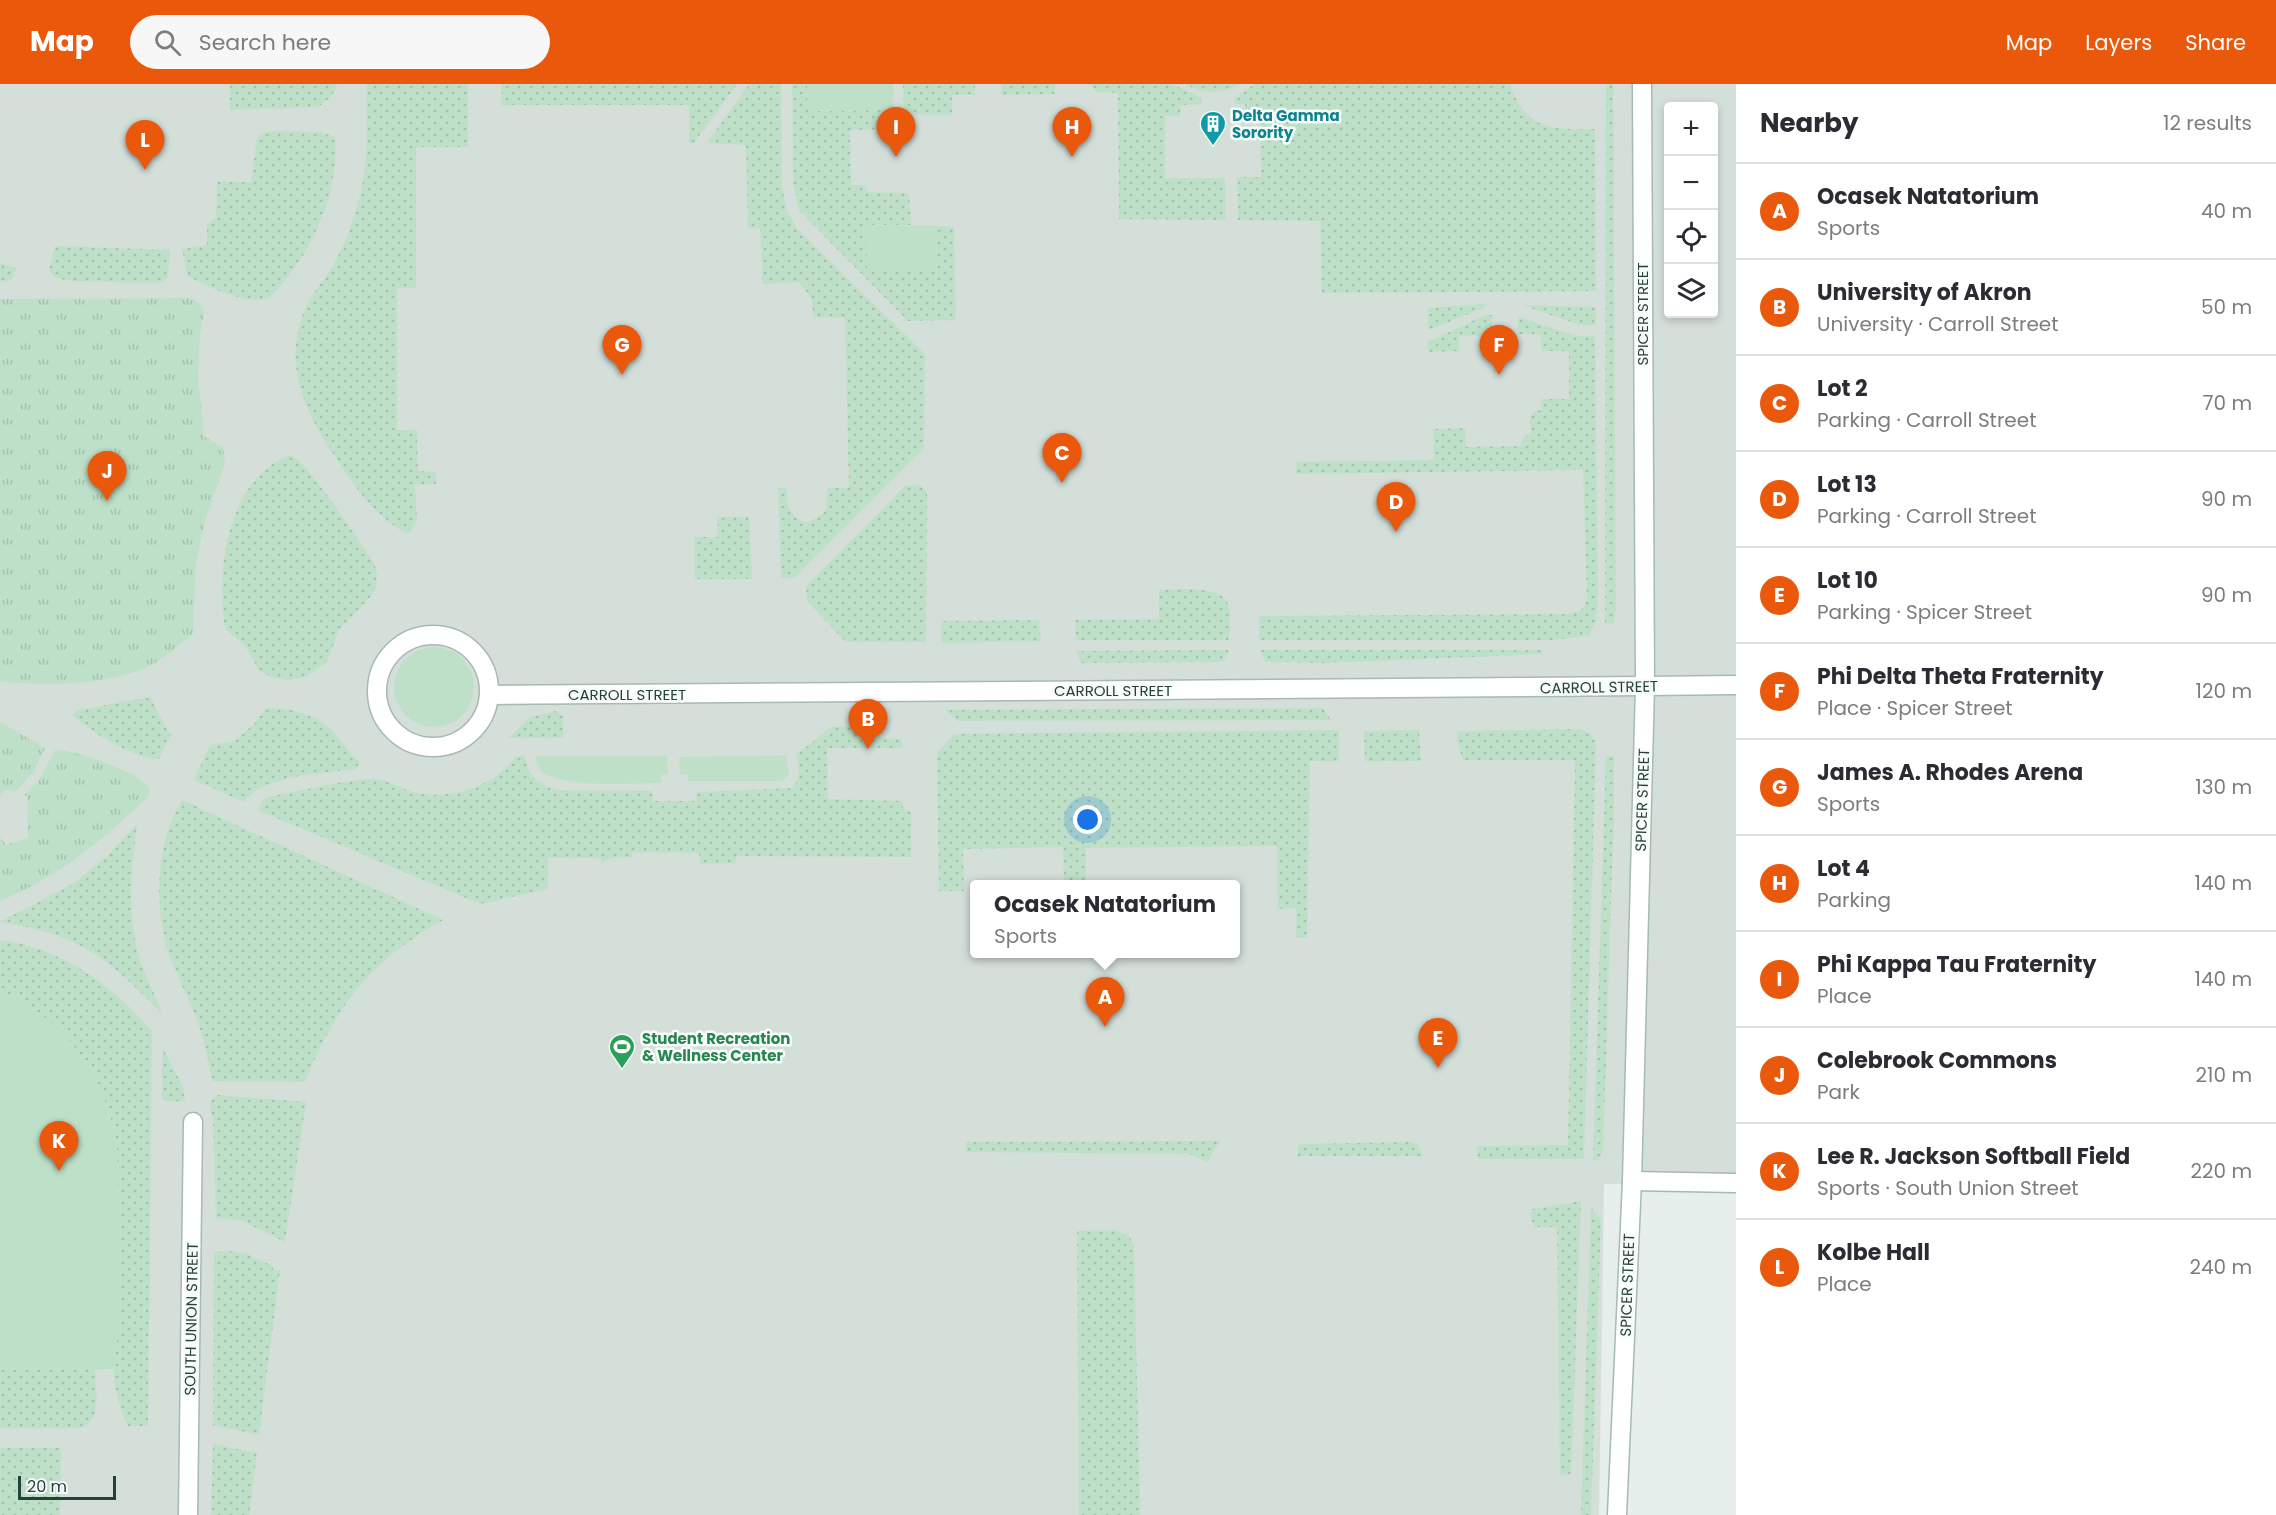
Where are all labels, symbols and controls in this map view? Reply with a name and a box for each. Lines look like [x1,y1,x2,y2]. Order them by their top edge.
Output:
search box [130,15,550,69]
text: Map [30,22,94,61]
icon: search [151,26,184,59]
text: Search here [199,27,331,58]
text: Map [2006,28,2052,57]
text: Layers [2085,28,2152,57]
text: Share [2185,28,2246,57]
map controls [1664,102,1718,318]
button: + [1664,102,1718,156]
place label: Delta Gamma Sorority [1232,105,1340,143]
text: Nearby [1760,105,1858,141]
pin: I [876,107,916,157]
pin: H [1052,107,1092,157]
building icon: Delta Gamma Sorority [1198,109,1228,147]
text: 12 results [2163,109,2252,137]
pin: L [126,120,164,170]
button: − [1664,156,1718,210]
text: Ocasek Natatorium [1817,181,2039,212]
text: A [1772,197,1787,225]
text: 40 m [2201,197,2252,225]
button: locate [1664,210,1718,264]
text: Sports [1817,214,1880,242]
street label: SPICER STREET [1632,262,1653,366]
button: layers [1664,264,1718,318]
text: University of Akron [1817,277,2032,308]
text: B [1773,293,1786,321]
text: 50 m [2201,293,2252,321]
text: University · Carroll Street [1817,310,2059,338]
pin: G [602,326,642,375]
pin: F [1480,326,1518,375]
text: Lot 2 [1817,373,1868,404]
text: C [1772,389,1787,417]
text: 70 m [2203,389,2252,417]
text: Parking · Carroll Street [1817,406,2036,434]
pin: C [1042,434,1082,483]
pin: J [88,452,126,501]
text: Lot 13 [1817,469,1877,500]
pin: D [1376,482,1416,532]
text: D [1772,485,1787,513]
text: 90 m [2201,485,2252,513]
text: Parking · Carroll Street [1817,502,2036,530]
text: Lot 10 [1817,565,1878,596]
text: E [1774,581,1785,609]
text: 90 m [2201,581,2252,609]
text: Parking · Spicer Street [1817,598,2032,626]
text: Phi Delta Theta Fraternity [1817,661,2104,692]
street label: CARROLL STREET [1540,675,1658,699]
text: F [1774,677,1785,705]
text: 120 m [2196,677,2252,705]
street label: CARROLL STREET [1054,680,1172,701]
street label: CARROLL STREET [568,684,686,705]
text: Place · Spicer Street [1817,694,2013,722]
pin: B [848,700,888,749]
street label: SPICER STREET [1630,748,1654,852]
text: James A. Rhodes Arena [1817,757,2083,788]
text: G [1772,773,1787,801]
text: 130 m [2195,773,2252,801]
text: Sports [1817,790,1880,818]
your location [1073,805,1102,834]
text: Lot 4 [1817,853,1870,884]
text: H [1772,869,1787,897]
text: 140 m [2195,869,2252,897]
popup [970,880,1240,958]
text: Parking [1817,886,1891,914]
text: Ocasek Natatorium [994,889,1216,920]
text: Sports [994,922,1057,950]
text: Phi Kappa Tau Fraternity [1817,949,2096,980]
text: I [1777,965,1782,993]
text: 140 m [2195,965,2252,993]
pin: A [1086,978,1124,1027]
text: Place [1817,982,1872,1010]
pin: E [1418,1018,1458,1068]
place label: Student Recreation & Wellness Center [642,1028,790,1066]
sports icon: Student Recreation & Wellness Center [607,1032,637,1070]
text: Colebrook Commons [1817,1045,2057,1076]
text: J [1774,1061,1785,1089]
text: 210 m [2196,1061,2252,1089]
text: Park [1817,1078,1860,1106]
pin: K [40,1122,78,1171]
text: Lee R. Jackson Softball Field [1817,1141,2130,1172]
text: K [1773,1157,1786,1185]
text: 220 m [2191,1157,2252,1185]
text: Sports · South Union Street [1817,1174,2079,1202]
street label: SPICER STREET [1615,1233,1639,1337]
text: Kolbe Hall [1817,1237,1930,1268]
street label: SOUTH UNION STREET [179,1242,203,1396]
text: L [1775,1253,1784,1281]
text: 240 m [2189,1253,2252,1281]
text: Place [1817,1270,1872,1298]
scale bar [18,1473,116,1500]
text: 20 m [27,1475,67,1498]

